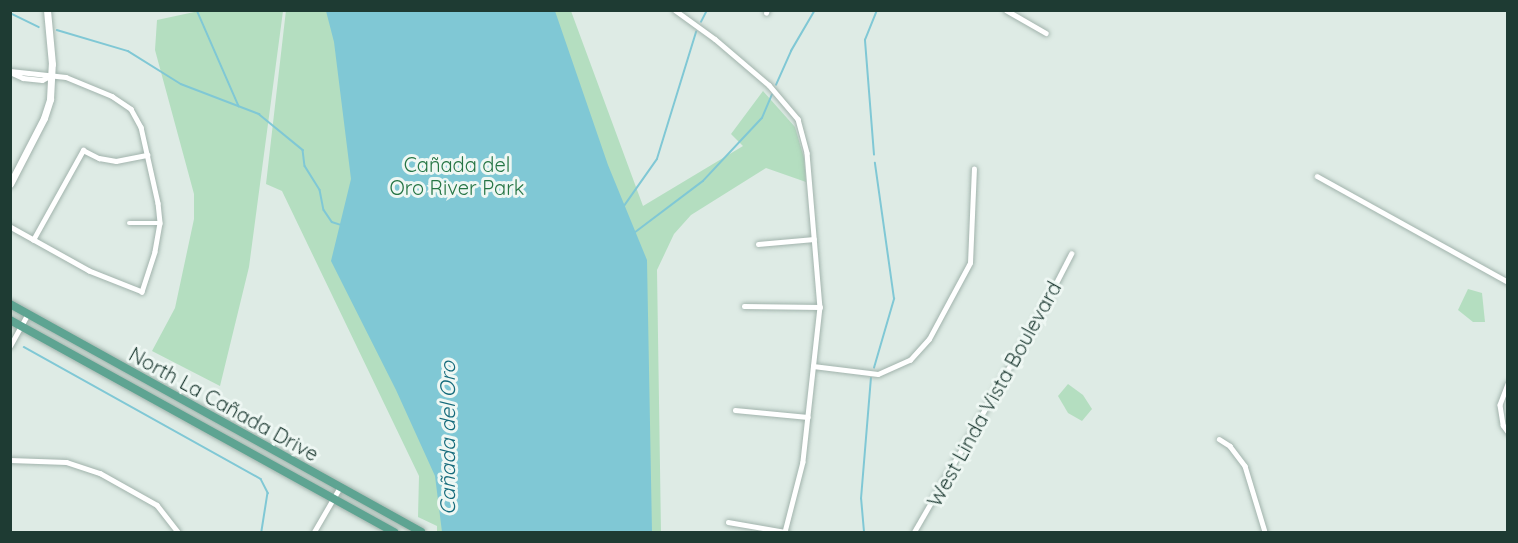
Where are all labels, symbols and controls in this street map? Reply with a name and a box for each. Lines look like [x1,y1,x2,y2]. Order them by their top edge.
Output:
park label: Cañada del Oro River Park [389,152,525,199]
street label: West Linda Vista Boulevard [922,277,1066,511]
street label: North La Cañada Drive [125,342,323,466]
water label: Cañada del Oro [434,361,460,515]

